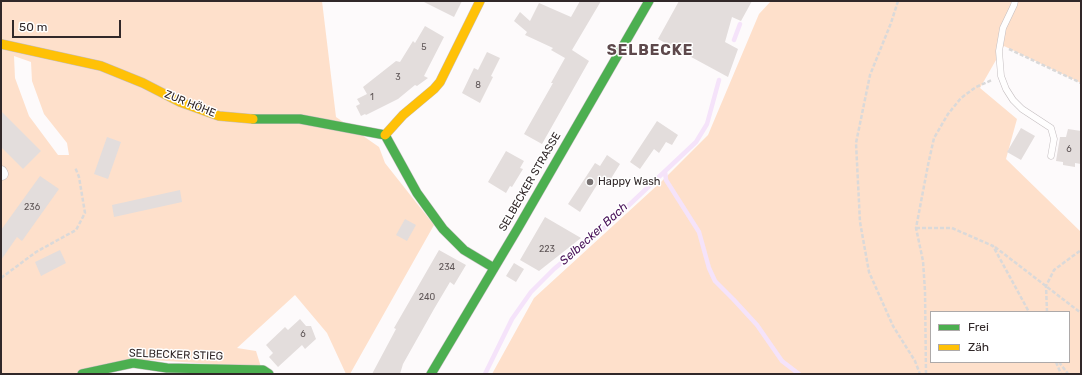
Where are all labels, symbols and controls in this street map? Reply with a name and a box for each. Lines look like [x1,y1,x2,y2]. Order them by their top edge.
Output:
scale bar [14,12,123,38]
text: 50 m [19,20,47,34]
house number: 5 [421,42,427,52]
district label: SELBECKE [607,42,693,60]
house number: 3 [395,72,401,82]
house number: 8 [475,80,481,90]
street label: ZUR HÖHE [162,88,218,120]
house number: 1 [370,92,374,102]
street label: SELBECKER STRASSE [496,130,564,234]
house number: 6 [1066,144,1072,154]
place label: Happy Wash [598,175,661,189]
marker: Happy Wash [585,177,595,187]
water label: Selbecker Bach [557,200,631,268]
house number: 236 [24,202,40,212]
house number: 223 [539,244,555,254]
house number: 234 [439,262,455,272]
house number: 240 [419,292,435,302]
legend [930,311,1070,363]
text: Frei [968,320,989,334]
house number: 6 [300,329,306,339]
text: Zäh [968,340,989,354]
street label: SELBECKER STIEG [129,347,223,363]

